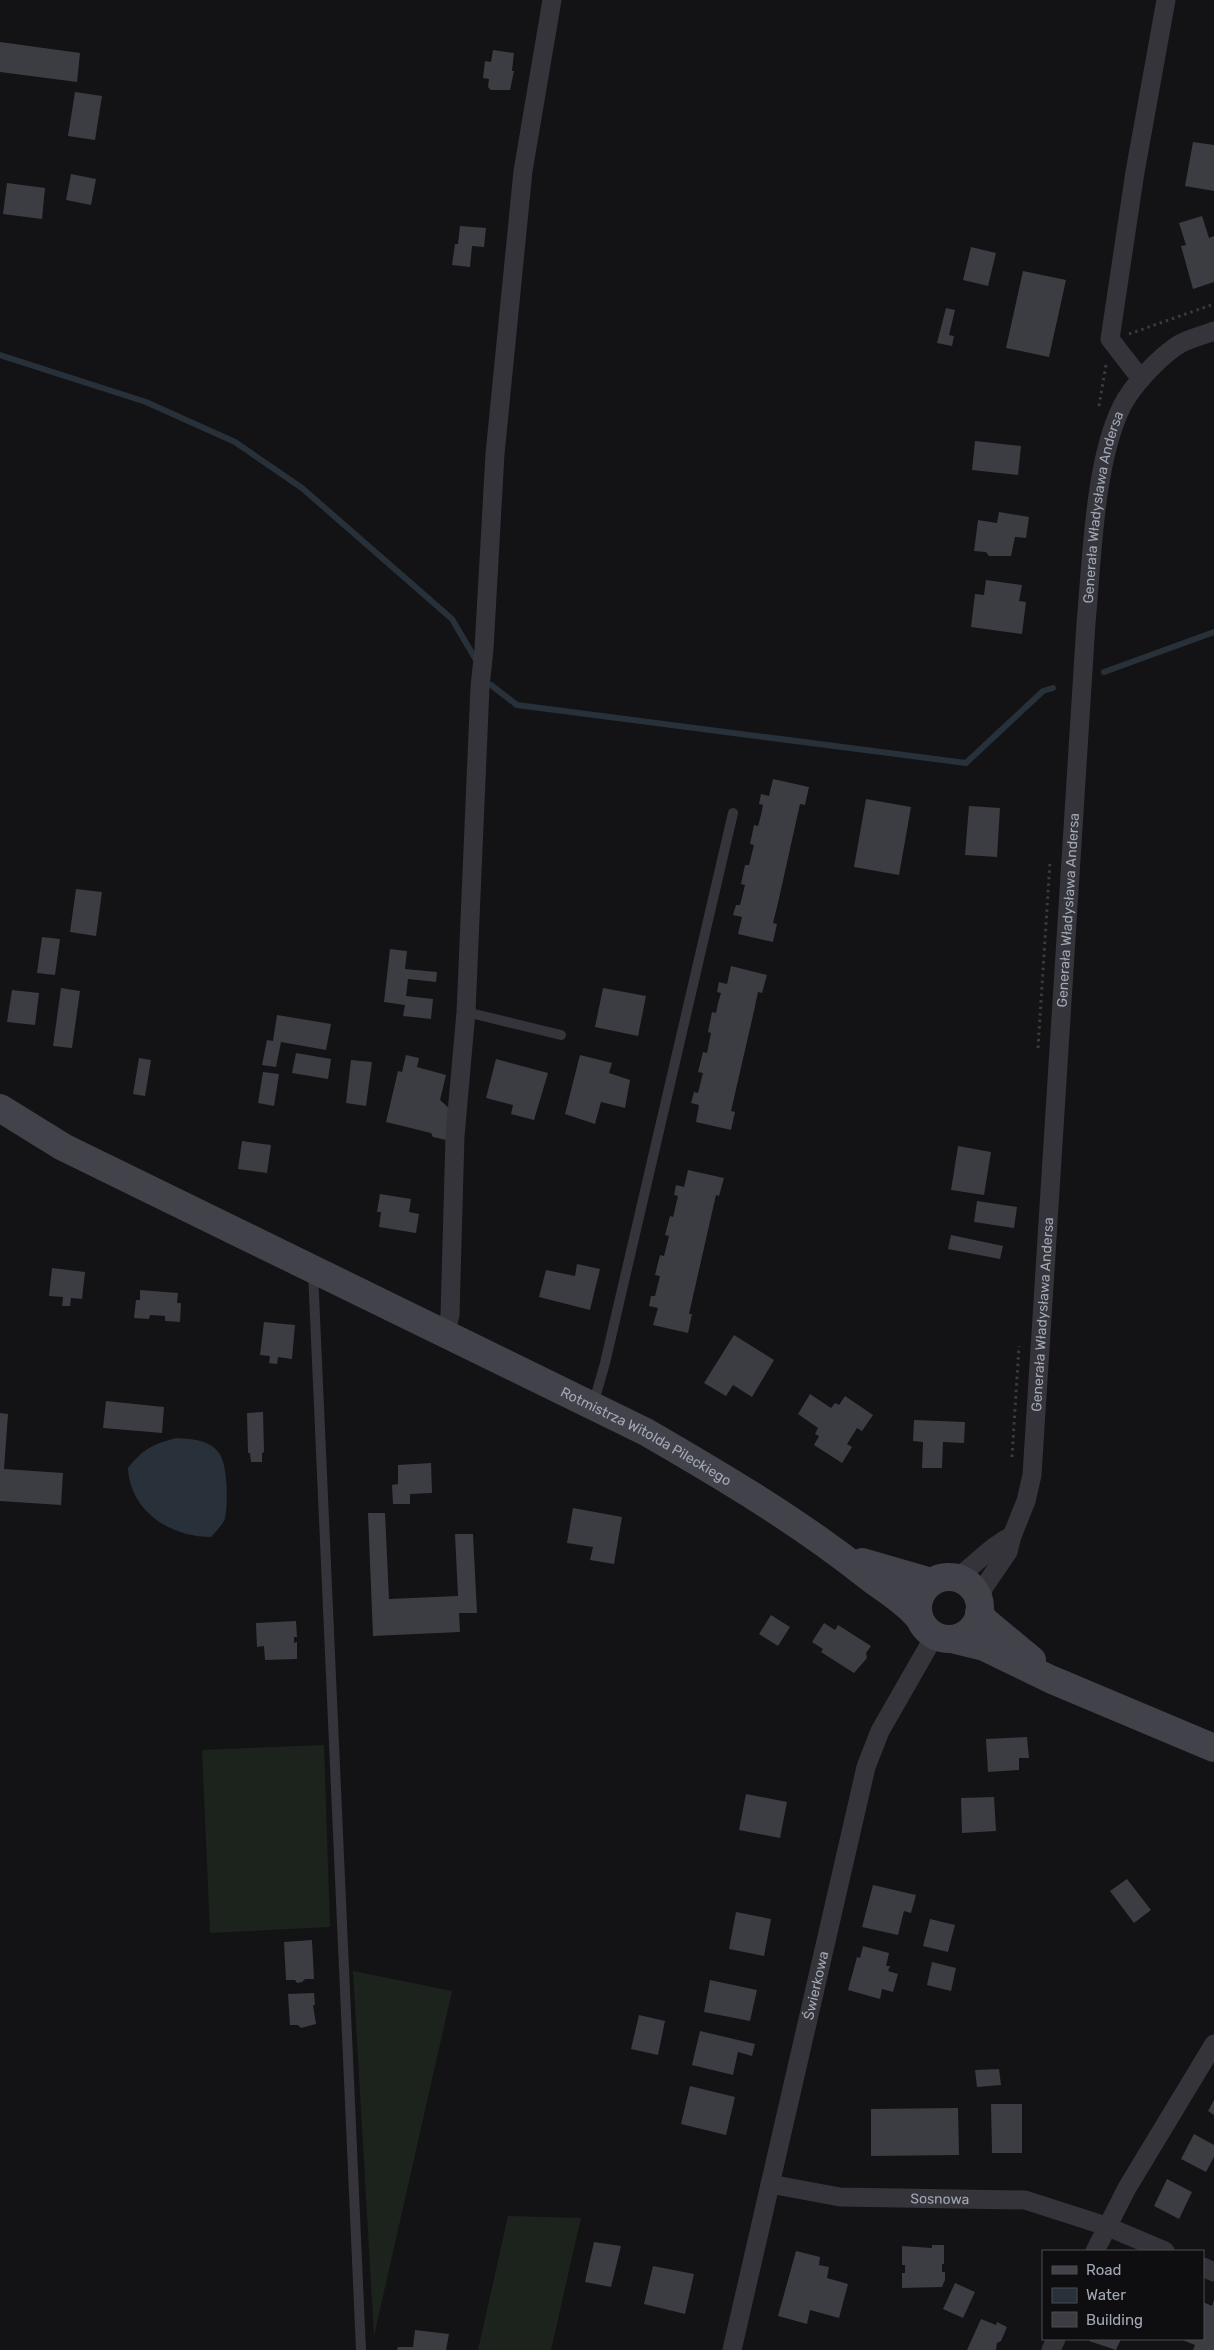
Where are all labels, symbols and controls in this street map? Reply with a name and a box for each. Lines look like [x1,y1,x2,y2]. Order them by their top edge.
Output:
street label: Generała Władysława Andersa [1080,409,1128,604]
street label: Generała Władysława Andersa [1054,812,1083,1008]
street label: Generała Władysława Andersa [1028,1217,1057,1412]
street label: Rotmistrza Witolda Pileckiego [558,1384,734,1490]
street label: Świerkowa [799,1950,832,2022]
street label: Sosnowa [910,2190,969,2208]
legend [1042,2250,1204,2340]
text: Road [1086,2261,1122,2279]
text: Water [1086,2286,1126,2304]
text: Building [1086,2311,1143,2329]

